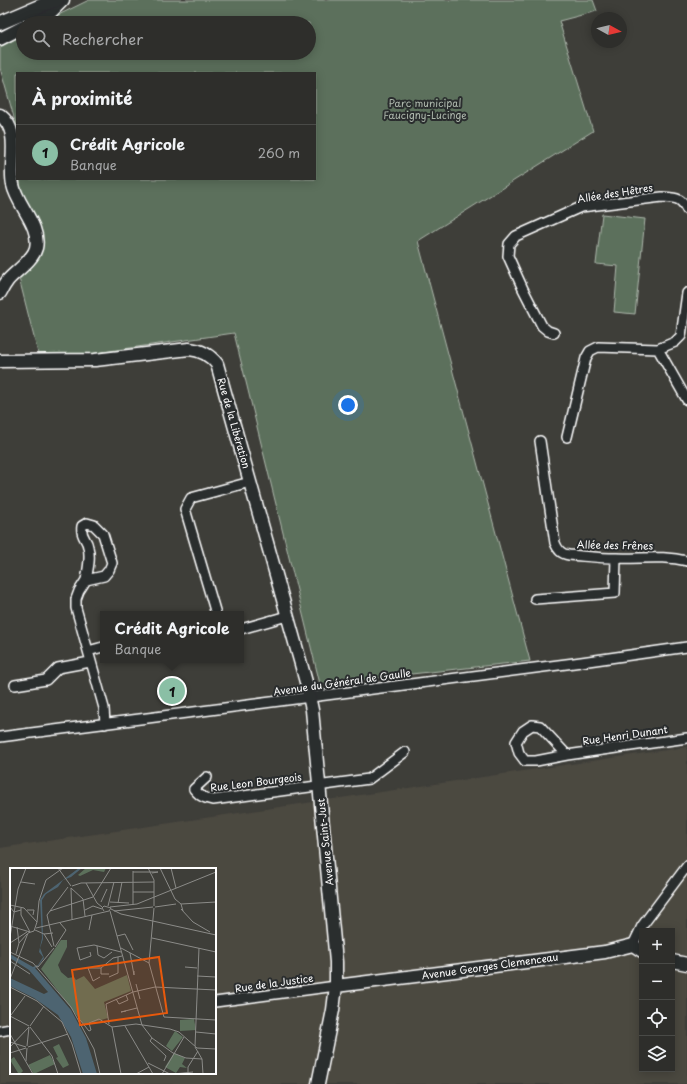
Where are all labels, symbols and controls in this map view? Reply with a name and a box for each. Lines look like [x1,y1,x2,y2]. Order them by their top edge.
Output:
north arrow [591,12,627,48]
search box [16,16,316,60]
icon: search [30,27,52,49]
text: Rechercher [62,27,143,50]
text: À proximité [32,85,132,111]
park label: Parc municipal Faucigny-Lucinge [383,95,467,123]
text: Crédit Agricole [70,132,185,155]
text: 1 [42,143,48,162]
text: 260 m [258,143,300,162]
text: Banque [70,155,117,174]
street label: Allée des Hêtres [576,179,654,206]
street label: Rue de la Libération [214,376,255,470]
your location [338,395,358,415]
street label: Allée des Frênes [577,536,654,553]
popup [100,611,244,663]
text: Crédit Agricole [115,616,229,639]
text: Banque [115,639,161,658]
street label: Avenue du Général de Gaulle [272,664,412,699]
pin: 1 [159,676,185,706]
street label: Rue Henri Dunant [581,721,669,748]
street label: Rue Leon Bourgeois [209,768,303,795]
street label: Avenue Saint-Just [312,798,337,886]
inset map [10,868,216,1074]
map controls [639,928,675,1072]
button: + [639,928,675,964]
street label: Avenue Georges Clemenceau [421,948,559,983]
button: − [639,964,675,1000]
street label: Rue de la Justice [234,970,314,995]
button: locate [639,1000,675,1036]
button: layers [639,1036,675,1072]

